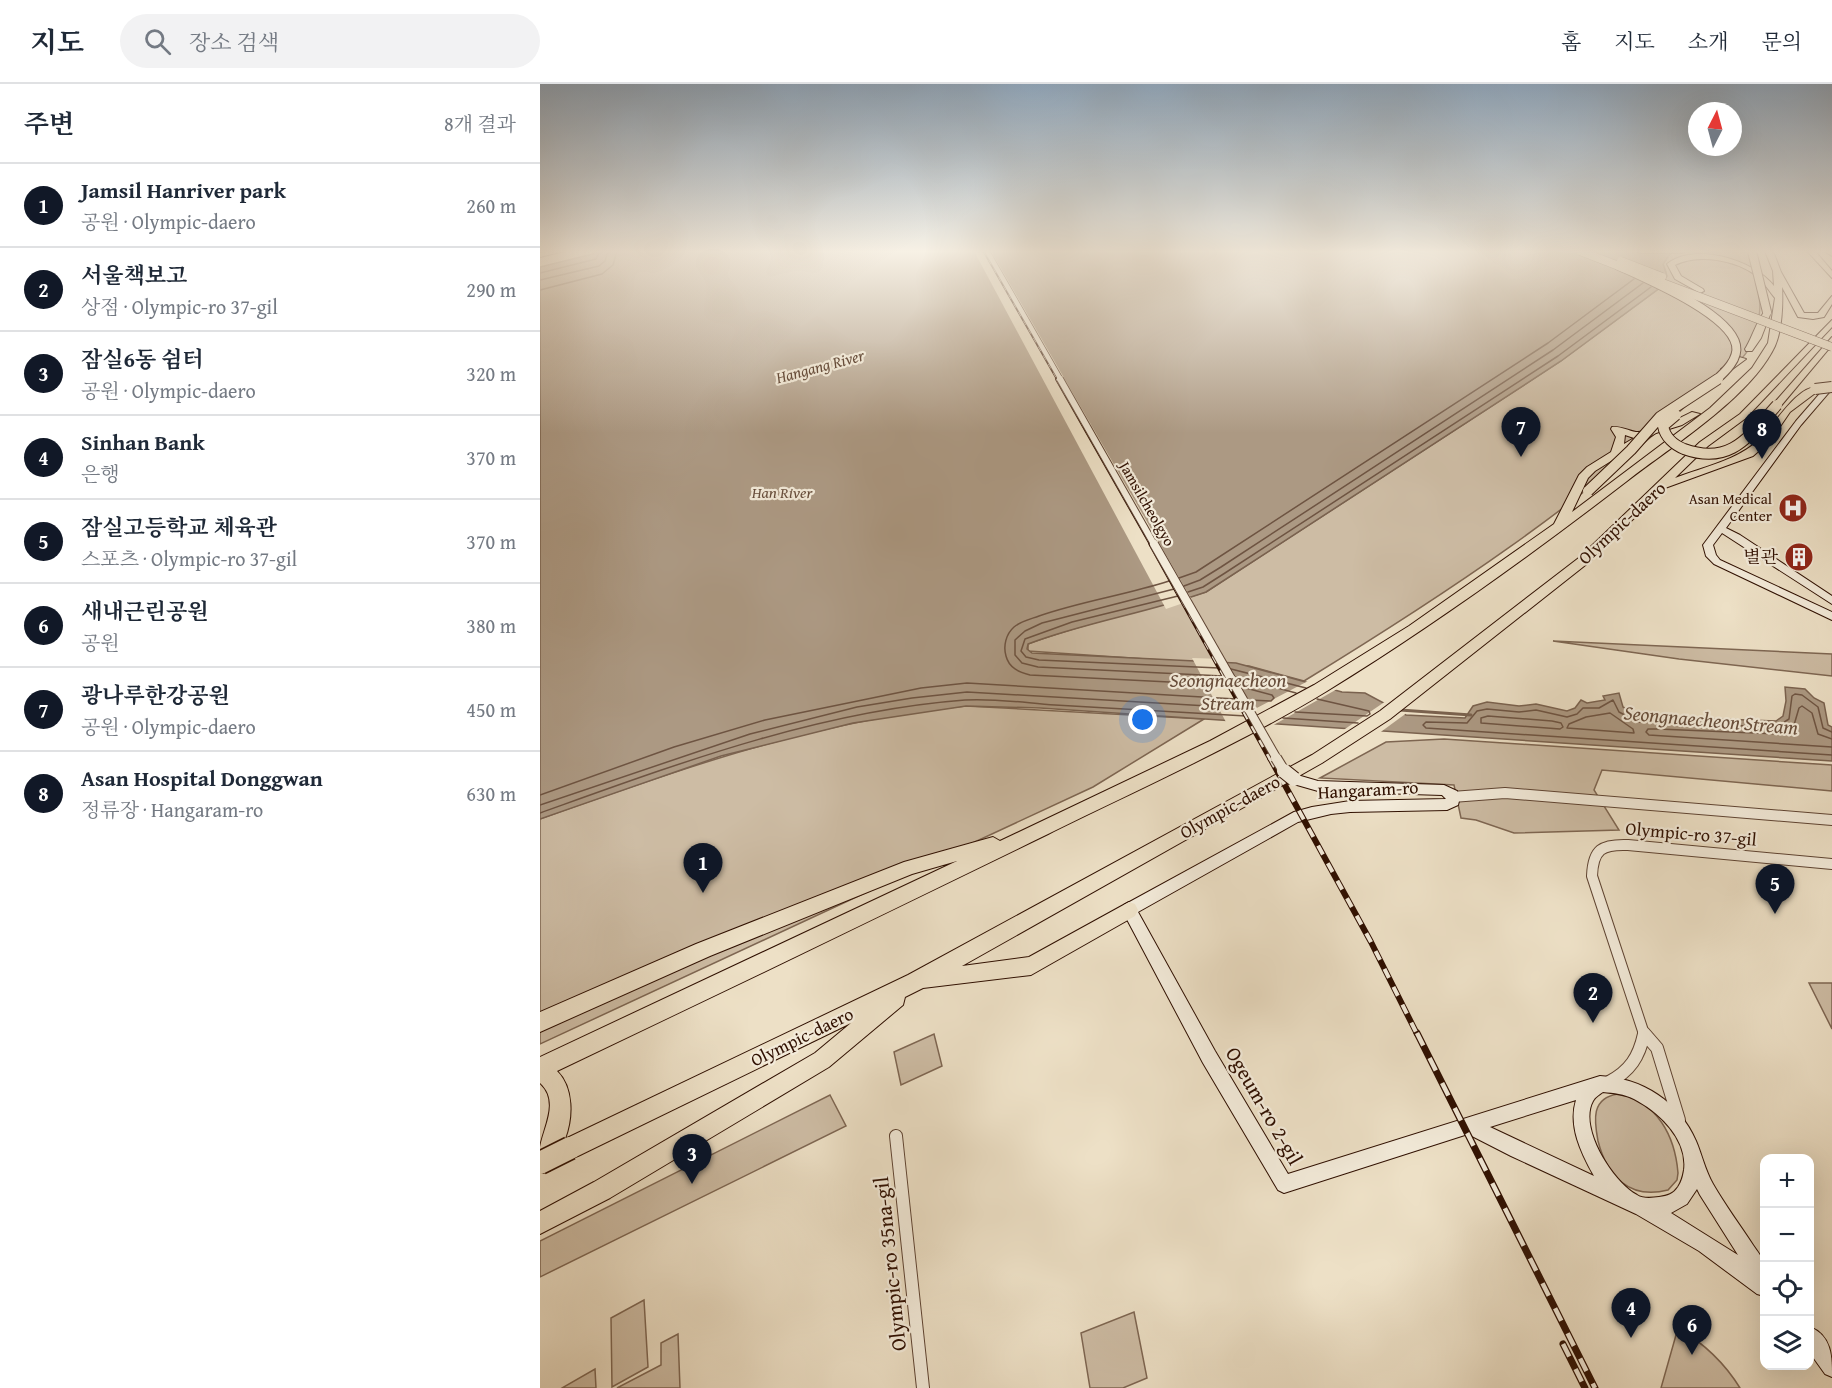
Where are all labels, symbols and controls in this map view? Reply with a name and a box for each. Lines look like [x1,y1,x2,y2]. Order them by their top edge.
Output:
search box [120,14,540,68]
text: 지도 [30,21,84,62]
icon: search [141,25,174,58]
text: 장소 검색 [189,26,279,58]
text: 홈 [1561,26,1581,57]
text: 지도 [1614,26,1655,57]
text: 소개 [1688,26,1728,57]
text: 문의 [1761,26,1802,57]
north arrow [1688,102,1742,156]
text: 주변 [24,104,74,143]
text: 8개 결과 [444,109,516,138]
text: Jamsil Hanriver park [81,174,286,206]
text: 1 [38,191,49,220]
text: 260 m [466,191,516,220]
text: 공원 · Olympic-daero [81,207,256,236]
text: 서울책보고 [81,259,187,291]
text: 2 [38,275,49,304]
text: 290 m [466,275,516,304]
text: 상점 · Olympic-ro 37-gil [81,292,278,321]
water label: Hangang River [772,342,868,390]
text: 잠실6동 쉼터 [81,343,204,375]
text: 3 [38,359,49,388]
text: 320 m [466,359,516,388]
text: 공원 · Olympic-daero [81,376,256,405]
pin: 7 [1502,408,1540,457]
pin: 8 [1742,410,1782,459]
text: Sinhan Bank [81,426,205,458]
text: 4 [38,443,49,472]
text: 370 m [466,443,516,472]
street label: Jamsilcheolgyo [1114,456,1180,550]
text: 은행 [81,459,120,488]
street label: Olympic-daero [1572,475,1672,571]
water label: Han River [751,480,813,504]
place label: Asan Medical Center [1689,488,1772,526]
hospital icon: Asan Medical Center [1777,492,1809,524]
text: 잠실고등학교 체육관 [81,511,277,543]
text: 5 [38,527,49,556]
text: 370 m [466,527,516,556]
building icon: 별관 [1783,541,1815,573]
place label: 별관 [1743,543,1779,570]
text: 스포츠 · Olympic-ro 37-gil [81,544,297,573]
text: 새내근린공원 [81,595,209,627]
text: 6 [38,611,49,640]
text: 380 m [466,611,516,640]
text: 공원 [81,628,120,657]
water label: Seongnaecheon Stream [1170,665,1286,717]
text: 광나루한강공원 [81,679,230,711]
text: 7 [38,695,49,724]
text: 450 m [466,695,516,724]
water label: Seongnaecheon Stream [1623,697,1800,742]
your location [1128,705,1157,734]
text: 공원 · Olympic-daero [81,712,256,741]
text: Asan Hospital Donggwan [81,762,323,794]
street label: Olympic-daero [1174,768,1285,845]
street label: Hangaram-ro [1317,773,1419,806]
text: 8 [38,779,49,808]
text: 630 m [466,779,516,808]
text: 정류장 · Hangaram-ro [81,795,263,824]
street label: Olympic-ro 37-gil [1624,814,1758,853]
pin: 1 [684,844,722,893]
pin: 5 [1756,864,1794,914]
pin: 2 [1574,974,1612,1023]
street label: Olympic-daero [746,1000,858,1073]
street label: Ogeum-ro 2-gil [1218,1041,1311,1171]
pin: 3 [672,1134,712,1184]
map controls [1760,1154,1814,1370]
button: + [1760,1154,1814,1208]
street label: Olympic-ro 35na-gil [865,1175,914,1353]
button: − [1760,1208,1814,1262]
button: locate [1760,1262,1814,1316]
pin: 4 [1612,1288,1650,1338]
pin: 6 [1672,1306,1712,1355]
button: layers [1760,1316,1814,1370]

